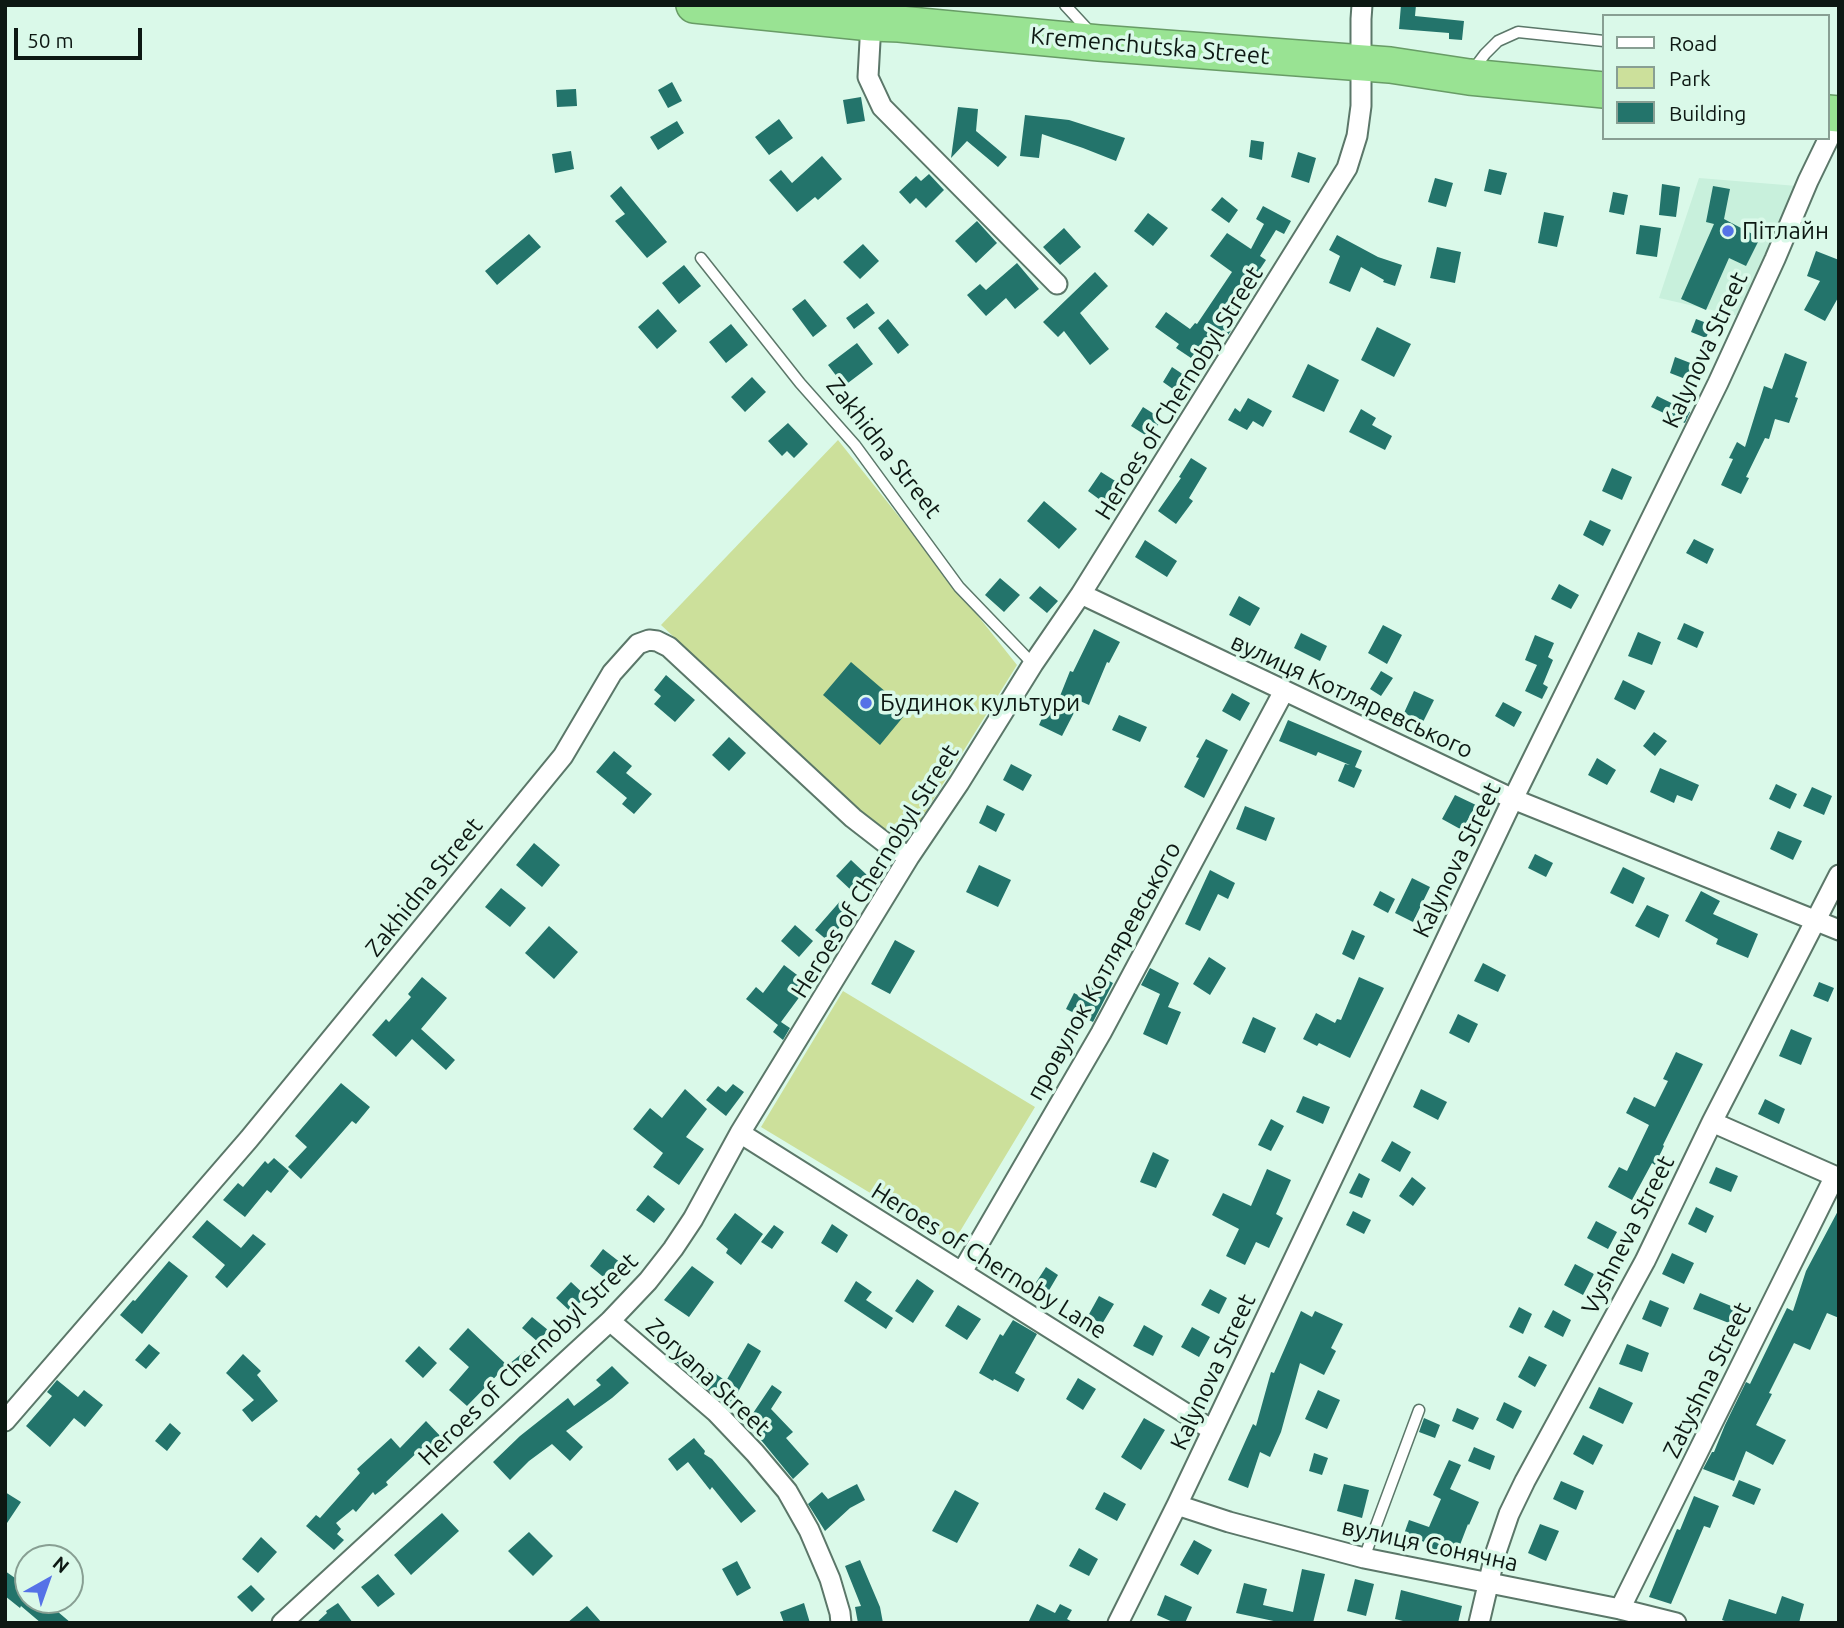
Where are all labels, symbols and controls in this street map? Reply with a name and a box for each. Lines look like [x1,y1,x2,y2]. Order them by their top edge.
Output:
scale bar [18,14,145,58]
legend [1602,14,1830,140]
street label: Kremenchutska Street [1029,21,1271,71]
text: 50 m [27,28,74,52]
text: Road [1669,31,1717,55]
text: Park [1669,66,1711,90]
text: Building [1669,101,1746,125]
place label: Пітлайн [1742,217,1829,245]
marker: Пітлайн [1720,223,1736,239]
street label: Heroes of Chernobyl Street [1089,261,1269,525]
street label: Kalynova Street [1656,267,1754,433]
street label: Zakhidna Street [820,372,948,524]
street label: вулиця Котляревського [1226,627,1478,765]
place label: Будинок культури [880,689,1080,717]
marker: Будинок культури [858,695,874,711]
street label: Heroes of Chernobyl Street [785,739,965,1003]
street label: Kalynova Street [1407,778,1507,942]
street label: Zakhidna Street [359,812,489,962]
street label: провулок Котляревського [1021,837,1187,1105]
street label: Vyshneva Street [1576,1151,1680,1319]
street label: Heroes of Chernoby Lane [866,1177,1112,1345]
street label: Heroes of Chernobyl Street [412,1247,644,1471]
street label: Kalynova Street [1164,1289,1262,1455]
street label: Zatyshna Street [1657,1297,1757,1463]
street label: Zoryana Street [640,1312,776,1442]
street label: вулиця Сонячна [1339,1512,1521,1578]
north arrow [14,1544,84,1614]
text: N [49,1551,74,1577]

